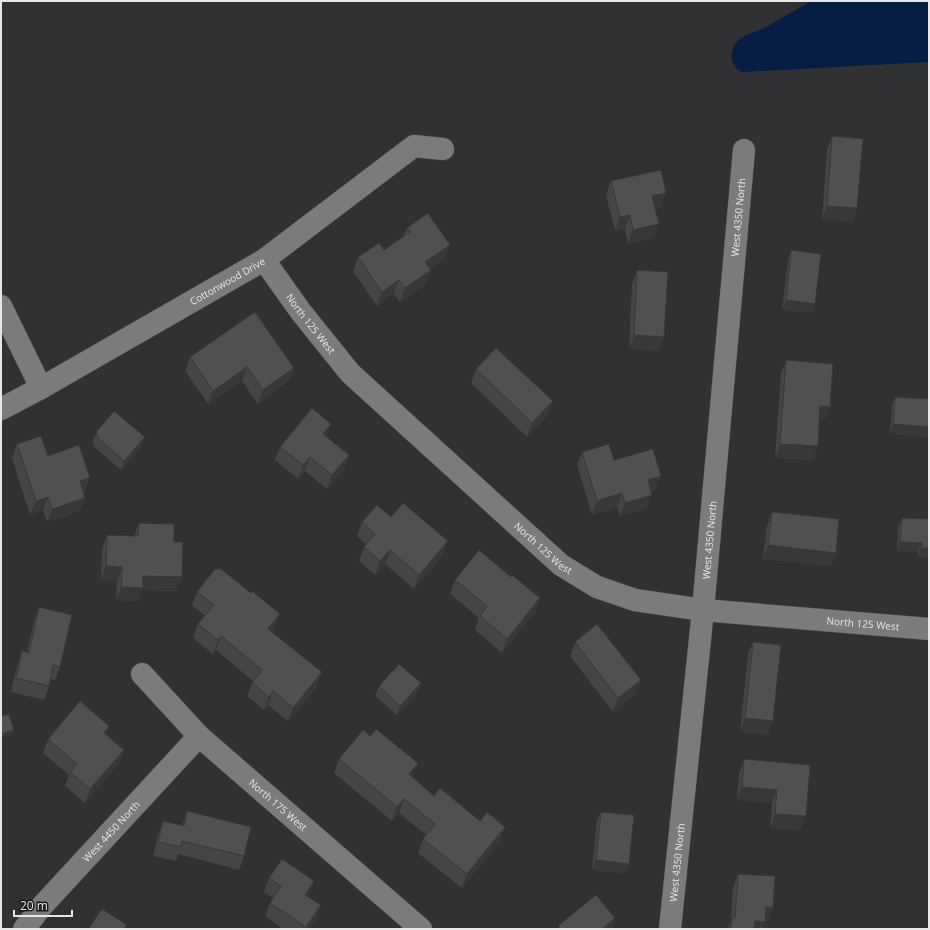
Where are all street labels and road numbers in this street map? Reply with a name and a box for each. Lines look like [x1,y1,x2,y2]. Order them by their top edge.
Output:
street label: West 4350 North [728,177,748,257]
street label: Cottonwood Drive [187,254,268,308]
street label: North 125 West [283,291,339,357]
street label: West 4350 North [699,500,720,580]
street label: North 125 West [511,519,575,578]
street label: North 125 West [826,613,900,634]
street label: North 175 West [246,776,311,834]
street label: West 4450 North [79,798,143,865]
street label: West 4350 North [666,823,688,902]

